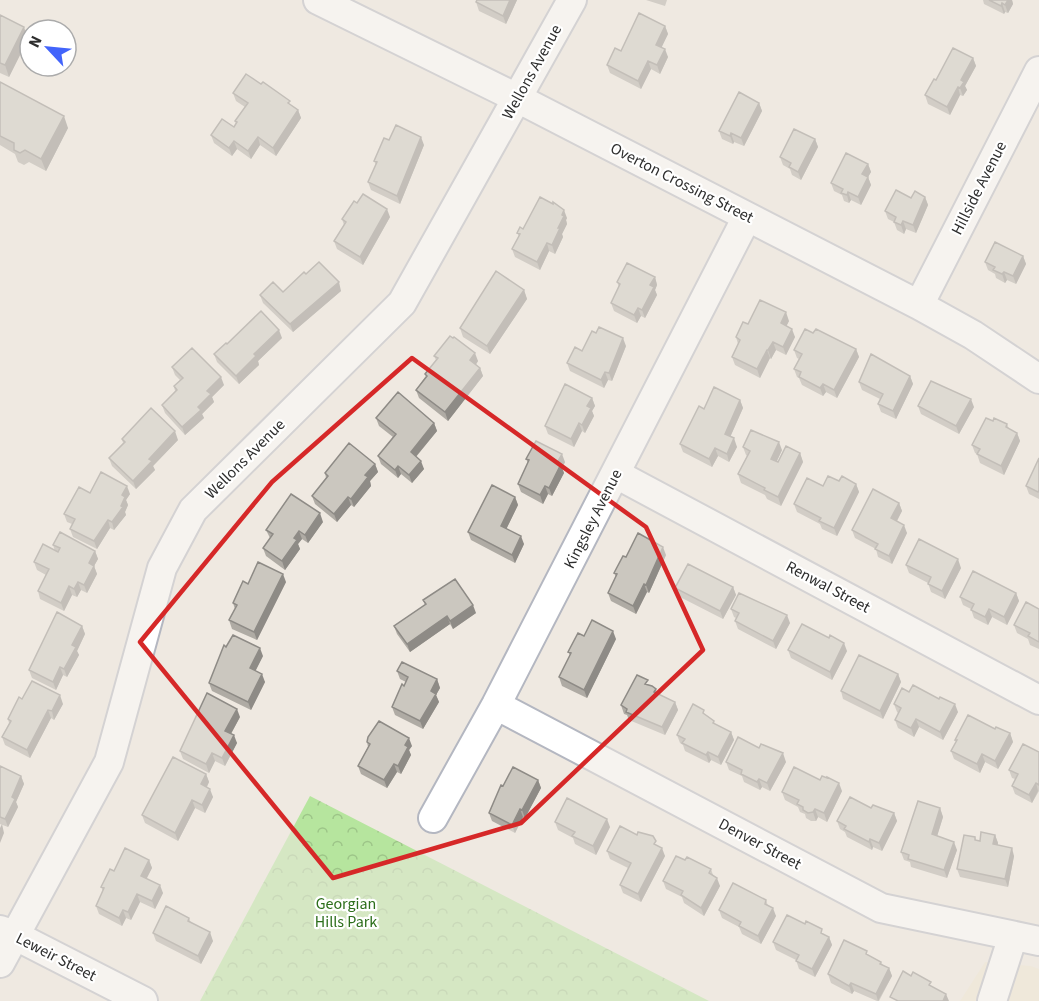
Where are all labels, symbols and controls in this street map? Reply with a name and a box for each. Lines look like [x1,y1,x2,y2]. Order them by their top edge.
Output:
north arrow [18,18,78,78]
street label: Wellons Avenue [497,21,567,123]
text: N [23,32,48,51]
street label: Overton Crossing Street [607,137,758,229]
street label: Hillside Avenue [946,137,1012,239]
street label: Wellons Avenue [200,414,290,504]
street label: Kingsley Avenue [558,465,628,572]
street label: Renwal Street [782,556,874,619]
street label: Denver Street [715,813,806,875]
park label: Georgian Hills Park [315,893,377,933]
street label: Leweir Street [12,927,101,987]

